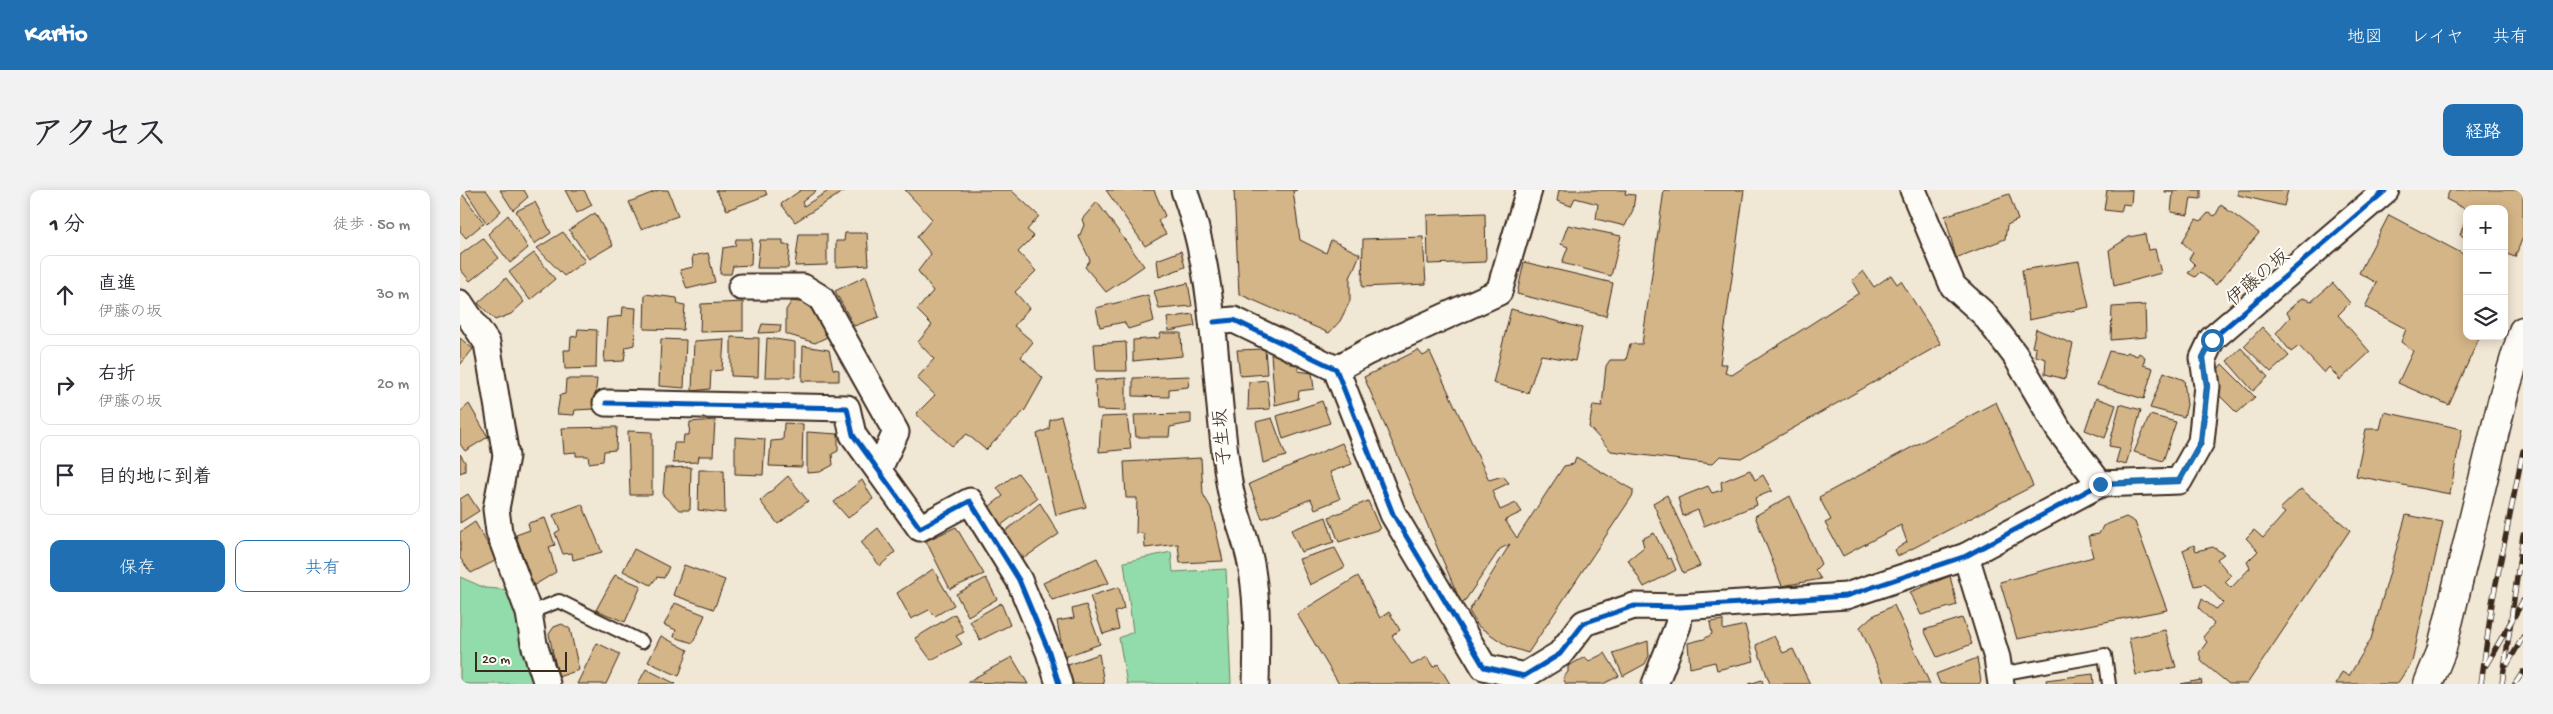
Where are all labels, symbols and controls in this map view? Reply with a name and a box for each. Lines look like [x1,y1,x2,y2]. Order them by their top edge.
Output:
text: Kartio [25,21,88,50]
text: 地図 [2347,28,2383,49]
text: レイヤ [2411,28,2464,49]
text: 共有 [2492,28,2528,49]
button: 経路 [2443,104,2523,156]
text: アクセス [30,117,168,158]
map controls [2463,205,2508,340]
button: + [2463,205,2508,250]
text: 1 分 [50,214,84,239]
text: 徒歩 · 50 m [333,217,410,236]
street label: 伊藤の坂 [2222,245,2295,313]
button: − [2463,250,2508,295]
text: 直進 [98,274,136,297]
icon: ahead [51,281,79,309]
text: 30 m [376,286,409,305]
button: layers [2463,295,2508,340]
text: 伊藤の坂 [98,304,162,323]
route start [2201,329,2224,352]
text: 右折 [98,364,136,387]
icon: right [51,371,79,399]
text: 20 m [377,376,409,395]
text: 伊藤の坂 [98,394,162,413]
street label: 子生坂 [1210,408,1238,466]
icon: arrive [51,461,79,489]
text: 目的地に到着 [98,467,212,490]
route end [2089,473,2112,496]
button: 保存 [50,540,225,592]
button: 共有 [235,540,410,592]
scale bar [475,649,568,672]
text: 20 m [482,652,510,669]

